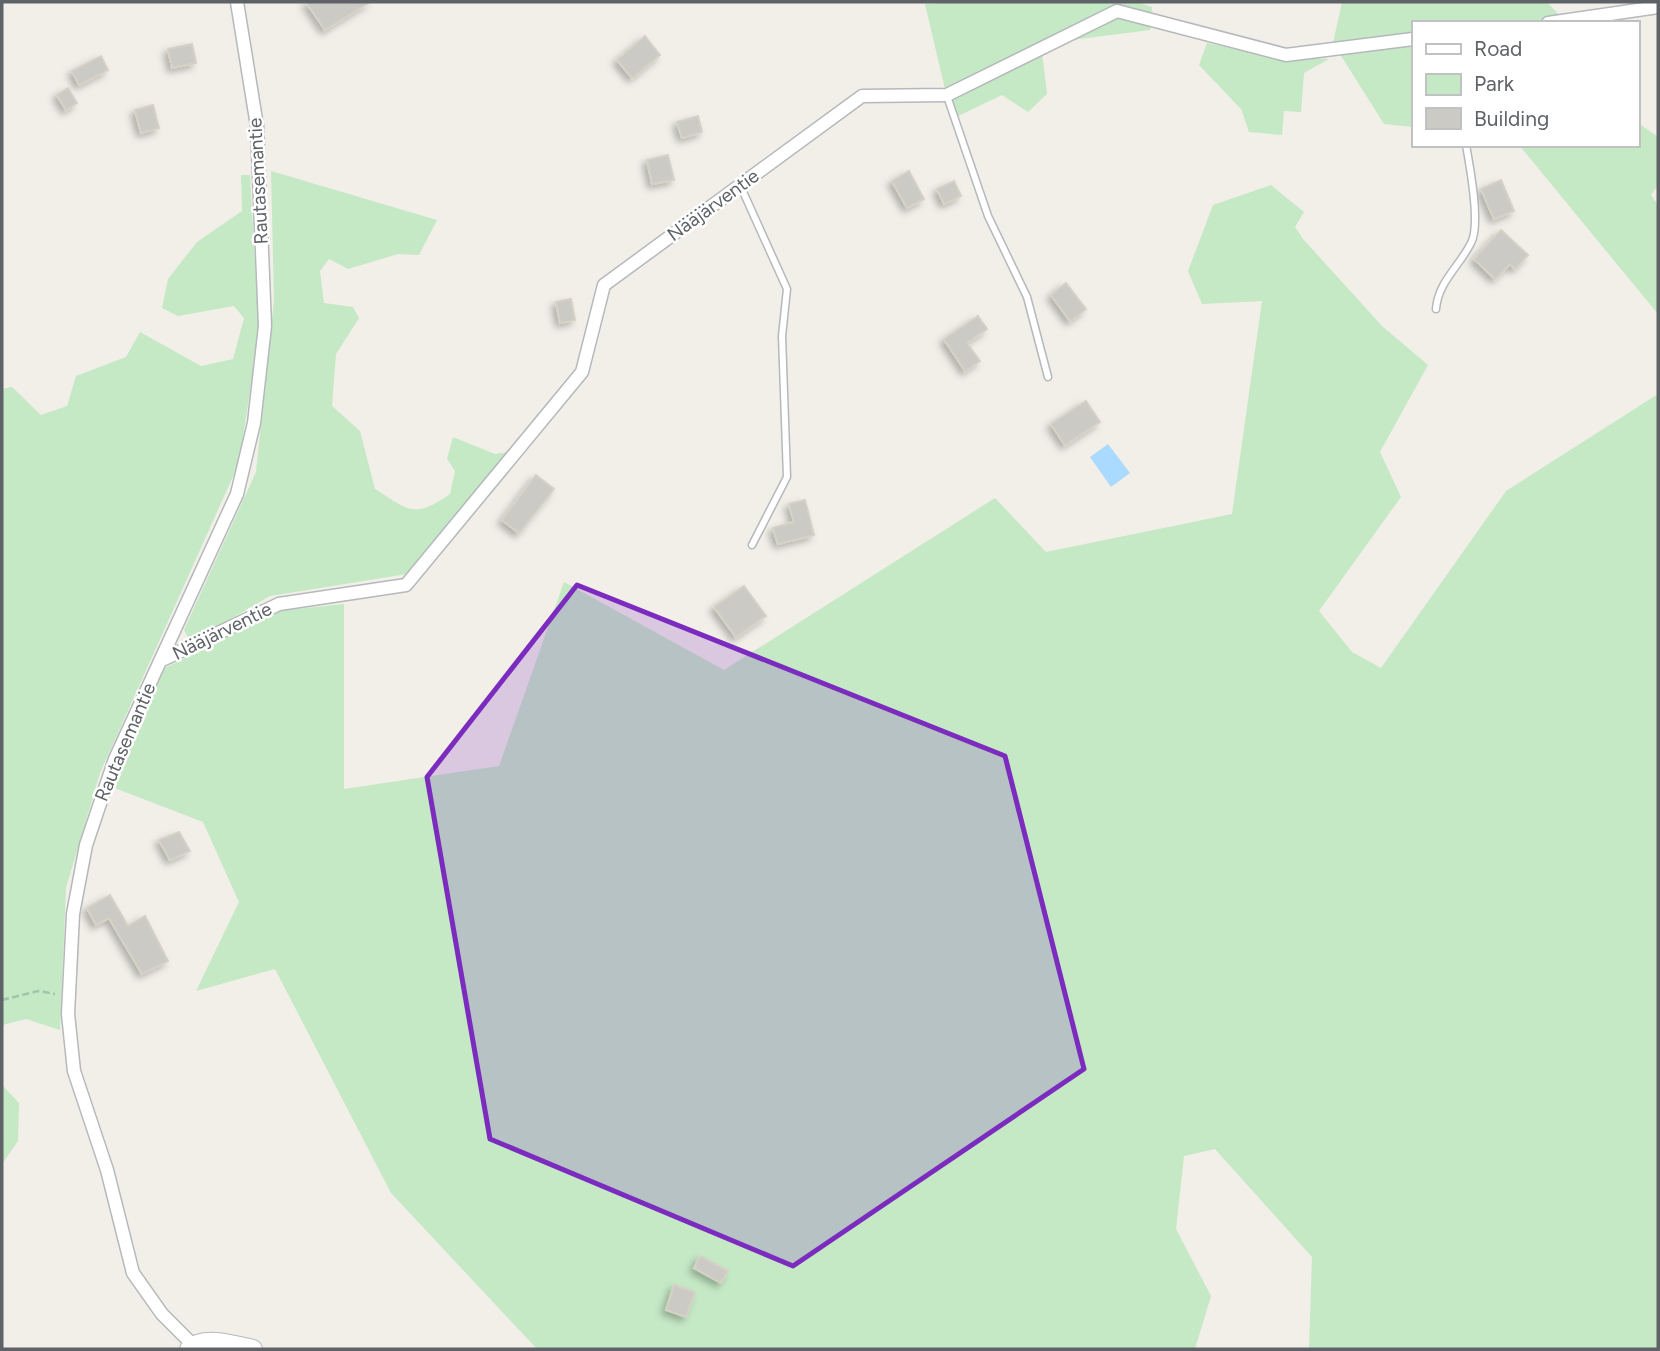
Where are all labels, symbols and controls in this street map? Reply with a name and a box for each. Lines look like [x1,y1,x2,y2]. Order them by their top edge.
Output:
legend [1412,21,1639,147]
text: Road [1474,36,1522,61]
text: Park [1474,71,1515,96]
text: Building [1474,106,1549,131]
street label: Rautasemantie [243,117,273,245]
street label: Nääjärventie [663,164,763,246]
street label: Nääjärventie [168,597,276,665]
street label: Rautasemantie [90,679,160,805]

